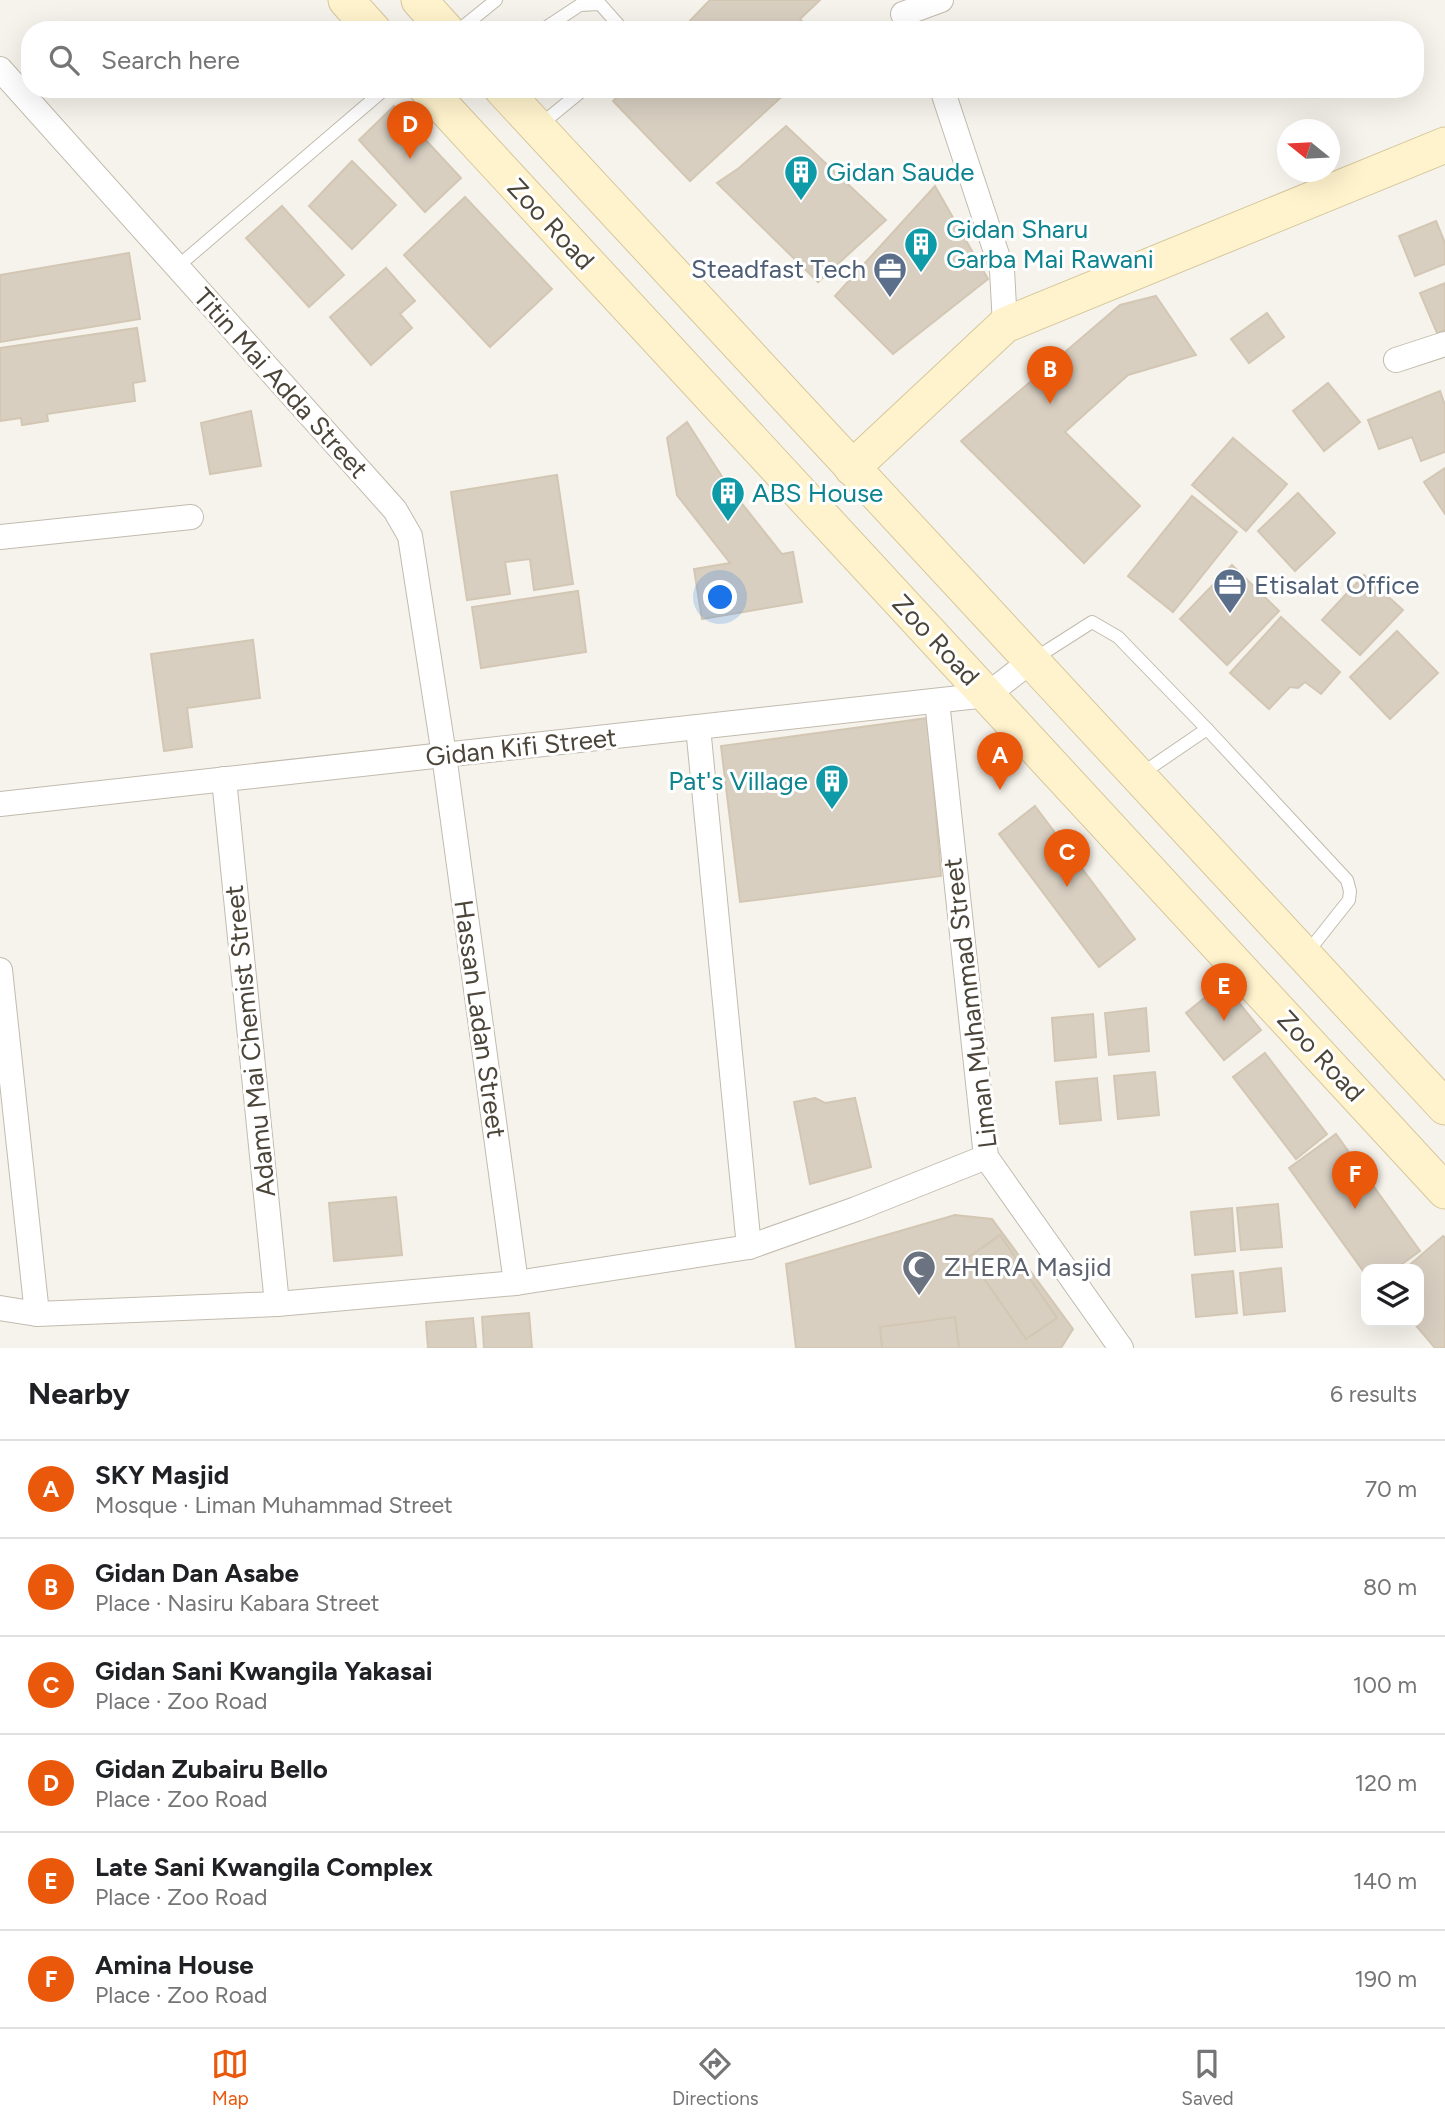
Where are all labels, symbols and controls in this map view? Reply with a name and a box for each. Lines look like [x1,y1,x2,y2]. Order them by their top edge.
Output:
search box [21,21,1424,98]
icon: search [45,41,83,79]
text: Search here [101,44,240,76]
pin: D [387,101,433,159]
north arrow [1277,119,1340,182]
building icon: Gidan Saude [782,153,820,202]
place label: Gidan Saude [826,156,974,188]
street label: Zoo Road [501,172,601,276]
place label: Gidan Sharu Garba Mai Rawani [946,213,1154,275]
building icon: Gidan Sharu Garba Mai Rawani [902,225,940,274]
office icon: Steadfast Tech [871,250,909,299]
place label: Steadfast Tech [691,253,866,285]
street label: Titin Mai Adda Street [187,281,375,485]
pin: B [1027,346,1073,404]
building icon: ABS House [709,474,747,523]
place label: ABS House [752,477,883,509]
office icon: Etisalat Office [1211,566,1249,615]
place label: Etisalat Office [1254,569,1420,601]
your location [703,580,737,614]
street label: Zoo Road [886,588,986,692]
street label: Gidan Kifi Street [424,721,618,773]
pin: A [977,732,1023,790]
building icon: Pat's Village [813,762,851,811]
place label: Pat's Village [668,765,808,797]
pin: C [1044,829,1090,887]
street label: Liman Muhammad Street [936,856,1004,1150]
street label: Adamu Mai Chemist Street [218,883,282,1199]
street label: Hassan Ladan Street [447,898,513,1140]
pin: E [1201,963,1247,1021]
street label: Zoo Road [1271,1004,1371,1108]
pin: F [1332,1151,1378,1209]
mosque icon: ZHERA Masjid [900,1248,938,1297]
place label: ZHERA Masjid [944,1251,1112,1283]
map controls [1361,1264,1424,1327]
button: layers [1361,1264,1424,1327]
text: Nearby [28,1375,130,1412]
text: 6 results [1330,1380,1417,1408]
text: SKY Masjid [95,1459,229,1491]
text: A [43,1475,59,1503]
text: 70 m [1365,1475,1417,1503]
text: Mosque · Liman Muhammad Street [95,1491,453,1519]
text: Gidan Dan Asabe [95,1557,299,1589]
text: B [44,1573,58,1601]
text: 80 m [1363,1573,1417,1601]
text: Place · Nasiru Kabara Street [95,1589,380,1617]
text: Gidan Sani Kwangila Yakasai [95,1655,433,1687]
text: C [43,1671,59,1699]
text: 100 m [1353,1671,1417,1699]
text: Place · Zoo Road [95,1687,267,1715]
text: Gidan Zubairu Bello [95,1753,328,1785]
text: D [43,1769,59,1797]
text: 120 m [1355,1769,1417,1797]
text: Place · Zoo Road [95,1785,267,1813]
text: Late Sani Kwangila Complex [95,1851,433,1883]
text: E [44,1867,58,1895]
text: 140 m [1353,1867,1417,1895]
text: Place · Zoo Road [95,1883,267,1911]
text: Amina House [95,1949,254,1981]
text: F [45,1965,57,1993]
text: 190 m [1354,1965,1417,1993]
text: Place · Zoo Road [95,1981,267,2009]
tab: Map [211,2045,249,2110]
tab: Directions [672,2045,759,2110]
tab: Saved [1181,2045,1234,2110]

